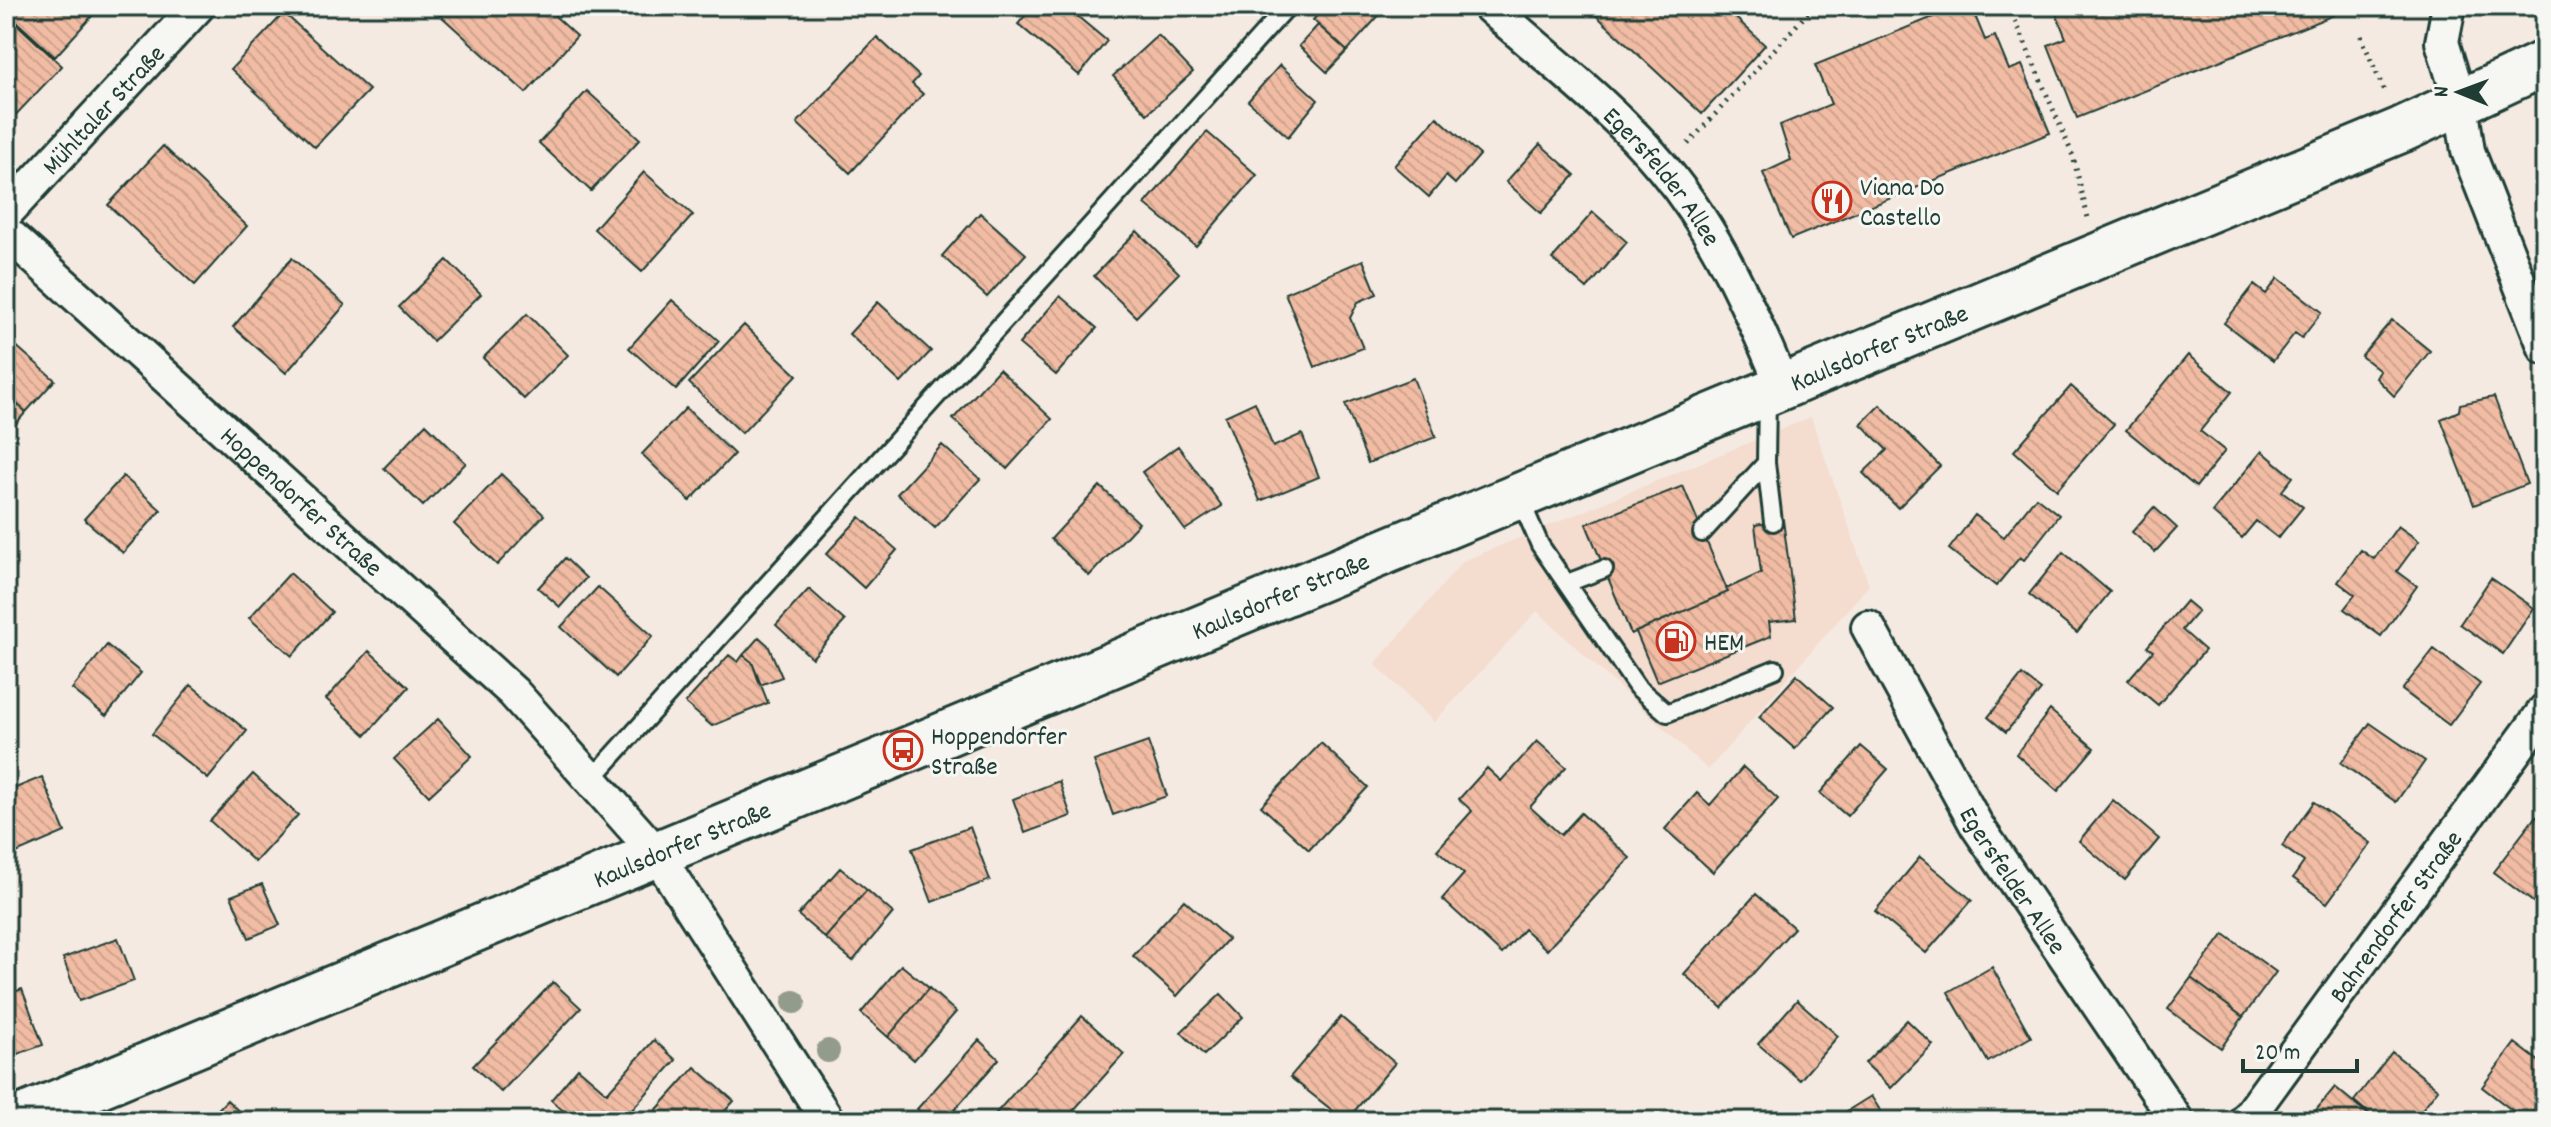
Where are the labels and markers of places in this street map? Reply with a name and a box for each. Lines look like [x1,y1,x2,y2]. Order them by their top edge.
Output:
place label: Viana Do Castello [1860,171,1945,238]
restaurant icon: Viana Do Castello [1811,180,1853,222]
fuel station icon: HEM [1655,620,1697,662]
place label: HEM [1704,626,1744,663]
place label: Hoppendorfer Straße [931,720,1067,787]
bus stop icon: Hoppendorfer Straße [882,729,924,771]

